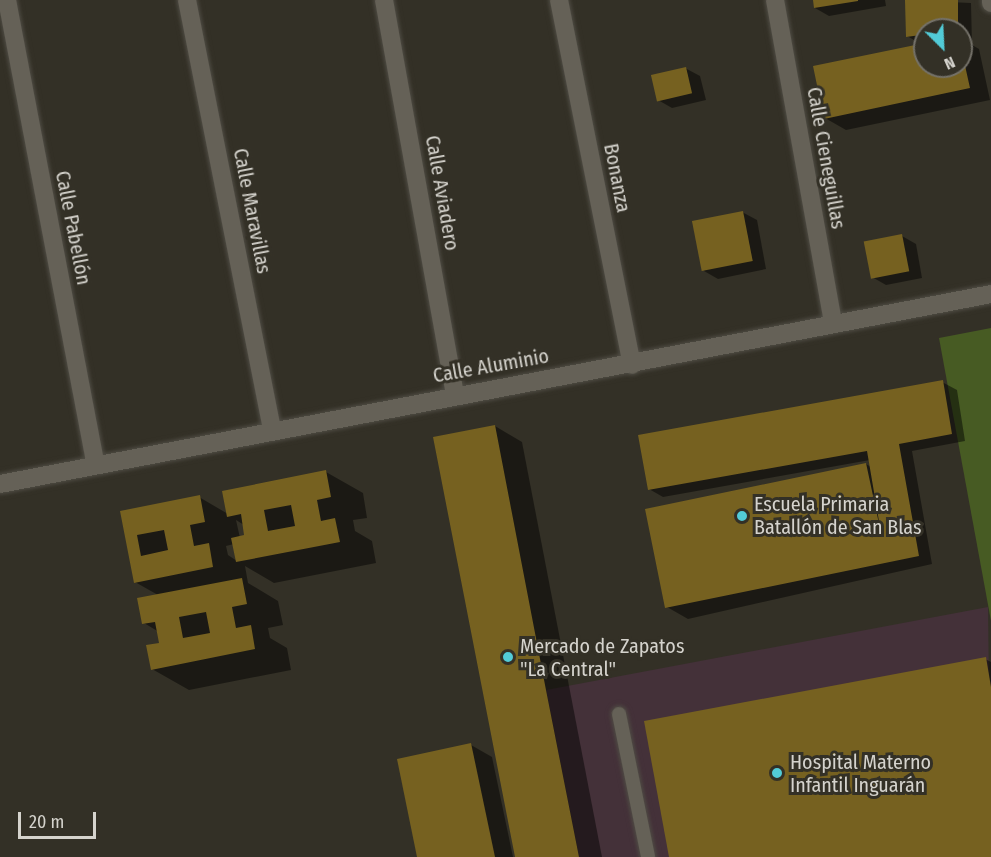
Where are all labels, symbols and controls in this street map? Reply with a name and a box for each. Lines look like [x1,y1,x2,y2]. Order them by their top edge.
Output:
north arrow [913,18,973,78]
text: N [941,52,958,74]
street label: Calle Cieneguillas [802,85,850,231]
street label: Calle Aviadero [420,134,464,252]
street label: Bonanza [599,141,635,215]
street label: Calle Maravillas [228,146,276,276]
street label: Calle Pabellón [50,169,96,287]
street label: Calle Aluminio [431,344,551,388]
place label: Escuela Primaria Batallón de San Blas [754,492,922,539]
marker: Escuela Primaria Batallón de San Blas [735,509,749,523]
place label: Mercado de Zapatos "La Central" [520,634,684,681]
marker: Mercado de Zapatos "La Central" [501,650,515,664]
place label: Hospital Materno Infantil Inguarán [790,750,931,797]
marker: Hospital Materno Infantil Inguarán [768,764,786,782]
scale bar [21,800,99,838]
text: 20 m [29,811,64,833]

